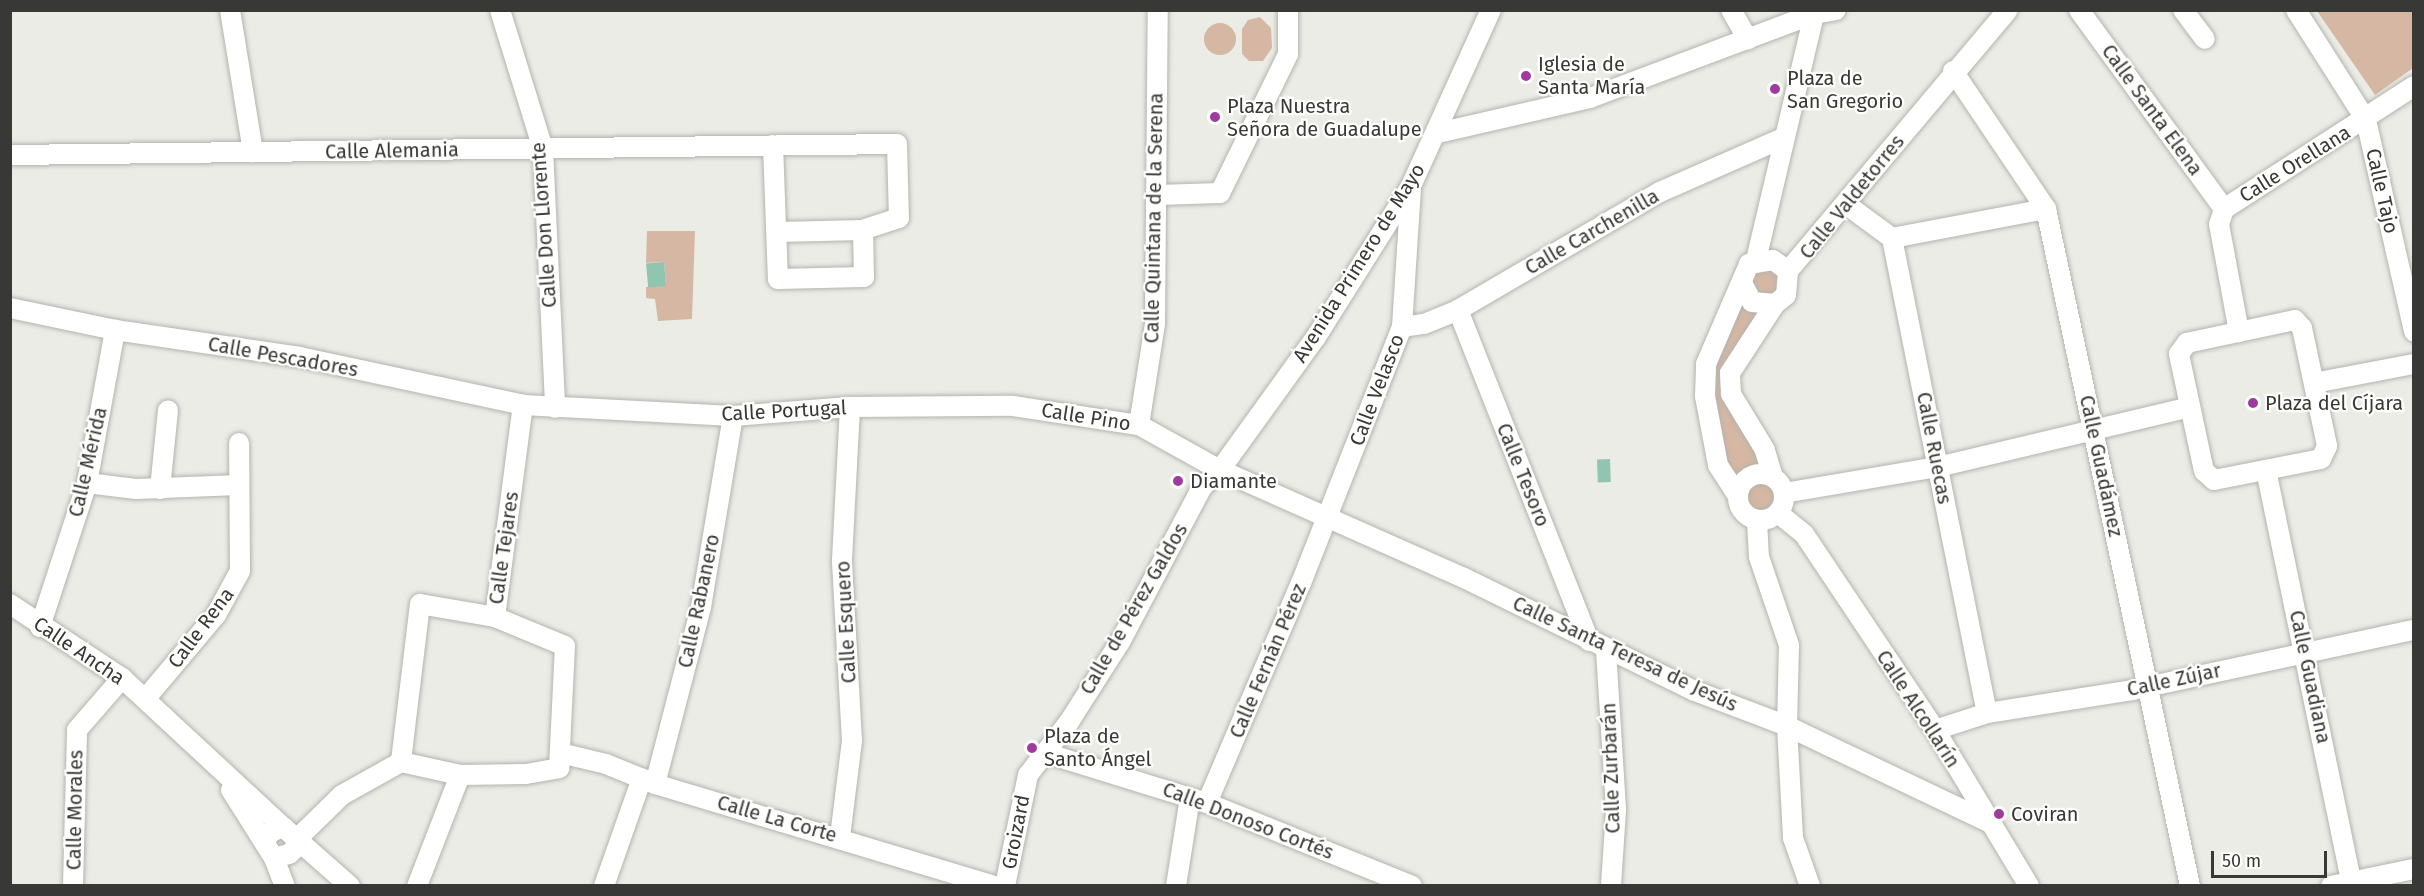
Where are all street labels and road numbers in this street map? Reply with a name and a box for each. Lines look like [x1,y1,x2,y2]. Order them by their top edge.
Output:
street label: Calle Santa Elena [2096,40,2208,180]
street label: Calle Quintana de la Serena [1140,92,1168,344]
street label: Calle Orellana [2235,120,2355,208]
street label: Calle Valdetorres [1795,130,1909,264]
street label: Calle Alemania [325,138,459,164]
street label: Calle Don Llorente [526,141,562,309]
street label: Calle Tajo [2361,146,2403,236]
street label: Avenida Primero de Mayo [1288,159,1430,367]
street label: Calle Carchenilla [1521,184,1663,280]
street label: Calle Velasco [1345,331,1409,449]
street label: Calle Pescadores [206,332,360,382]
street label: Calle Ruecas [1911,390,1957,506]
street label: Calle Guadámez [2074,393,2128,539]
street label: Calle Portugal [721,396,847,426]
street label: Calle Pino [1040,398,1132,436]
street label: Calle Mérida [64,405,112,519]
street label: Calle Tesoro [1491,420,1555,530]
street label: Calle Tejares [484,490,524,606]
street label: Calle de Pérez Galdos [1075,519,1193,699]
street label: Calle Rabanero [673,532,725,670]
street label: Calle Esquero [831,560,861,684]
street label: Calle Fernán Pérez [1225,580,1311,742]
street label: Calle Rena [163,583,239,673]
street label: Calle Santa Teresa de Jesús [1509,591,1741,717]
street label: Calle Guadiana [2284,608,2336,746]
street label: Calle Ancha [29,612,129,690]
street label: Calle Alcollarín [1871,646,1965,772]
street label: Calle Zújar [2125,658,2223,702]
street label: Calle Zurbarán [1597,702,1625,834]
street label: Calle Morales [62,750,88,870]
street label: Calle Donoso Cortés [1159,777,1337,865]
street label: Calle La Corte [714,790,840,848]
street label: Groizard [997,793,1035,871]

